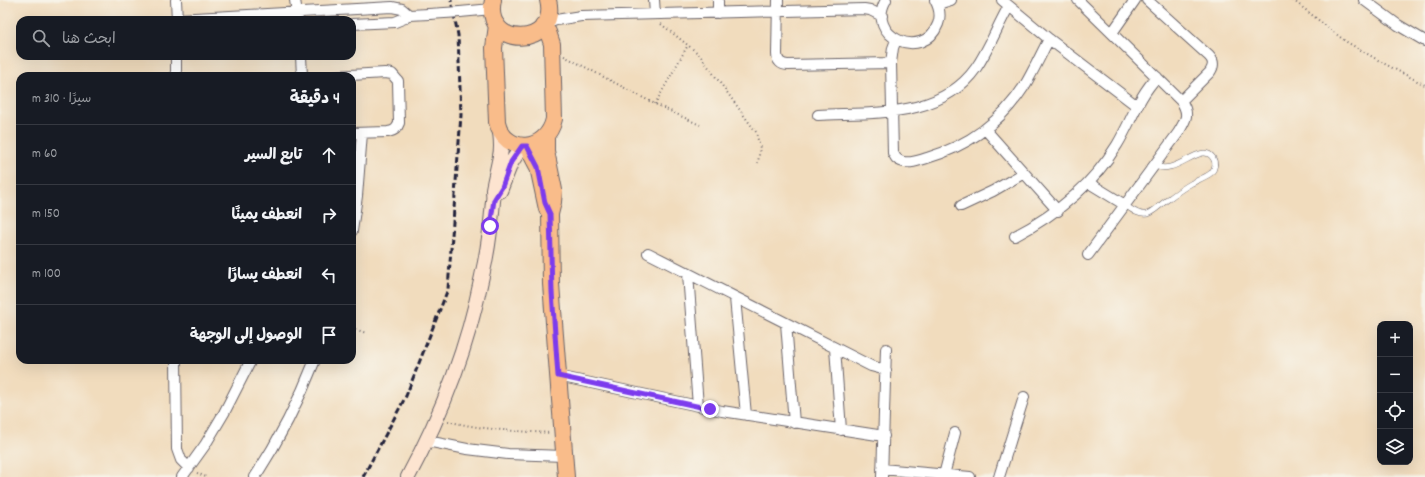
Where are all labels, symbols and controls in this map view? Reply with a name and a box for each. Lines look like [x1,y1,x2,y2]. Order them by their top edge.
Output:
search box [16,16,356,60]
icon: search [30,27,52,49]
text: ابحث هنا [62,29,116,51]
text: 4 دقيقة [290,88,340,112]
text: سيرًا · 310 m [32,90,91,109]
icon: ahead [318,144,340,166]
text: 60 m [32,145,57,164]
text: تابع السير [245,145,302,167]
icon: right [318,204,340,226]
text: 150 m [32,205,60,224]
text: انعطف يمينًا [232,205,302,227]
route start [481,217,499,235]
icon: left [318,264,340,286]
text: 100 m [32,265,61,284]
text: انعطف يسارًا [228,265,302,287]
map controls [1377,321,1413,465]
button: + [1377,321,1413,357]
icon: arrive [318,324,340,346]
text: الوصول إلى الوجهة [190,325,302,347]
button: − [1377,357,1413,393]
button: locate [1377,393,1413,429]
route end [701,400,719,418]
button: layers [1377,429,1413,465]

